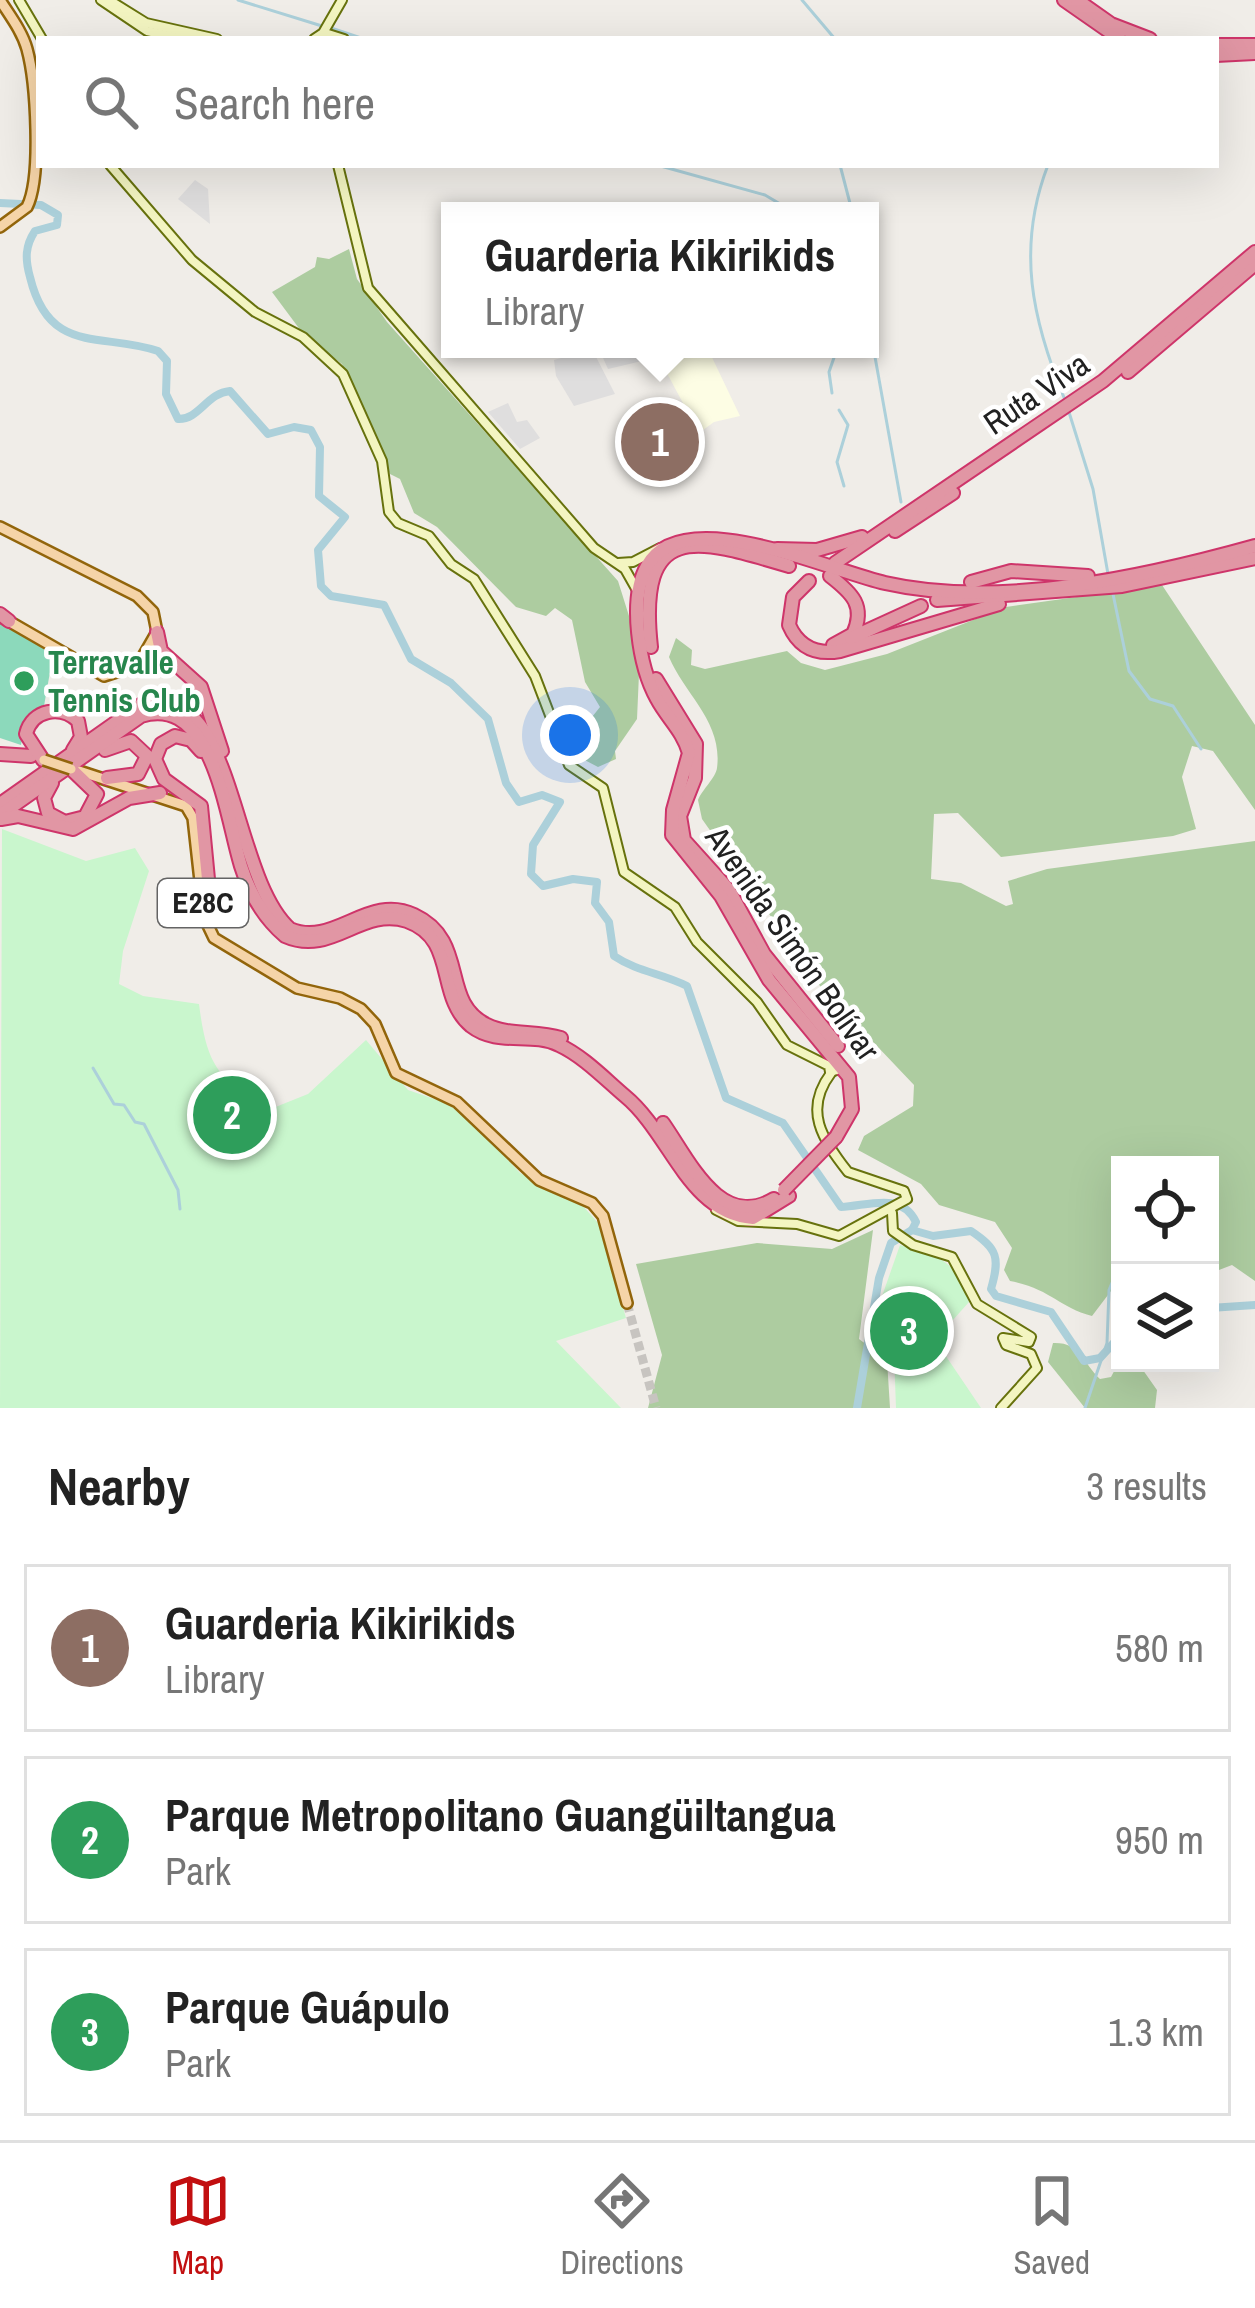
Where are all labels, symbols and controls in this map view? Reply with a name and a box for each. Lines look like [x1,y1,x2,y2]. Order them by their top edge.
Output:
search box [36,36,1219,168]
icon: search [78,69,144,135]
text: Search here [174,72,375,133]
popup [441,202,879,358]
text: Guarderia Kikirikids [485,224,835,285]
text: Library [485,285,584,337]
street label: Ruta Viva [975,342,1097,444]
pin: 1 [621,397,699,487]
place label: Terravalle Tennis Club [48,640,201,722]
marker: Terravalle Tennis Club [11,668,37,694]
your location [540,705,600,765]
street label: Avenida Simón Bolívar [695,816,890,1069]
road number: E28C [158,879,248,927]
pin: 2 [193,1070,271,1160]
map controls [1111,1156,1219,1372]
button: locate [1111,1156,1219,1264]
button: layers [1111,1264,1219,1372]
pin: 3 [870,1286,948,1376]
text: Nearby [48,1452,190,1521]
text: 3 results [1086,1460,1207,1512]
text: Guarderia Kikirikids [165,1592,516,1653]
text: 1 [81,1622,99,1674]
text: 580 m [1115,1622,1204,1674]
text: Library [165,1653,265,1705]
text: Parque Metropolitano Guangüiltangua [165,1784,835,1845]
text: 2 [81,1814,99,1866]
text: 950 m [1115,1814,1204,1866]
text: Park [165,1845,231,1897]
text: Parque Guápulo [165,1976,450,2037]
text: 3 [81,2006,99,2058]
text: 1.3 km [1108,2006,1204,2058]
text: Park [165,2037,231,2089]
tab: Map [165,2168,231,2284]
tab: Directions [560,2168,684,2284]
tab: Saved [1013,2168,1090,2284]

